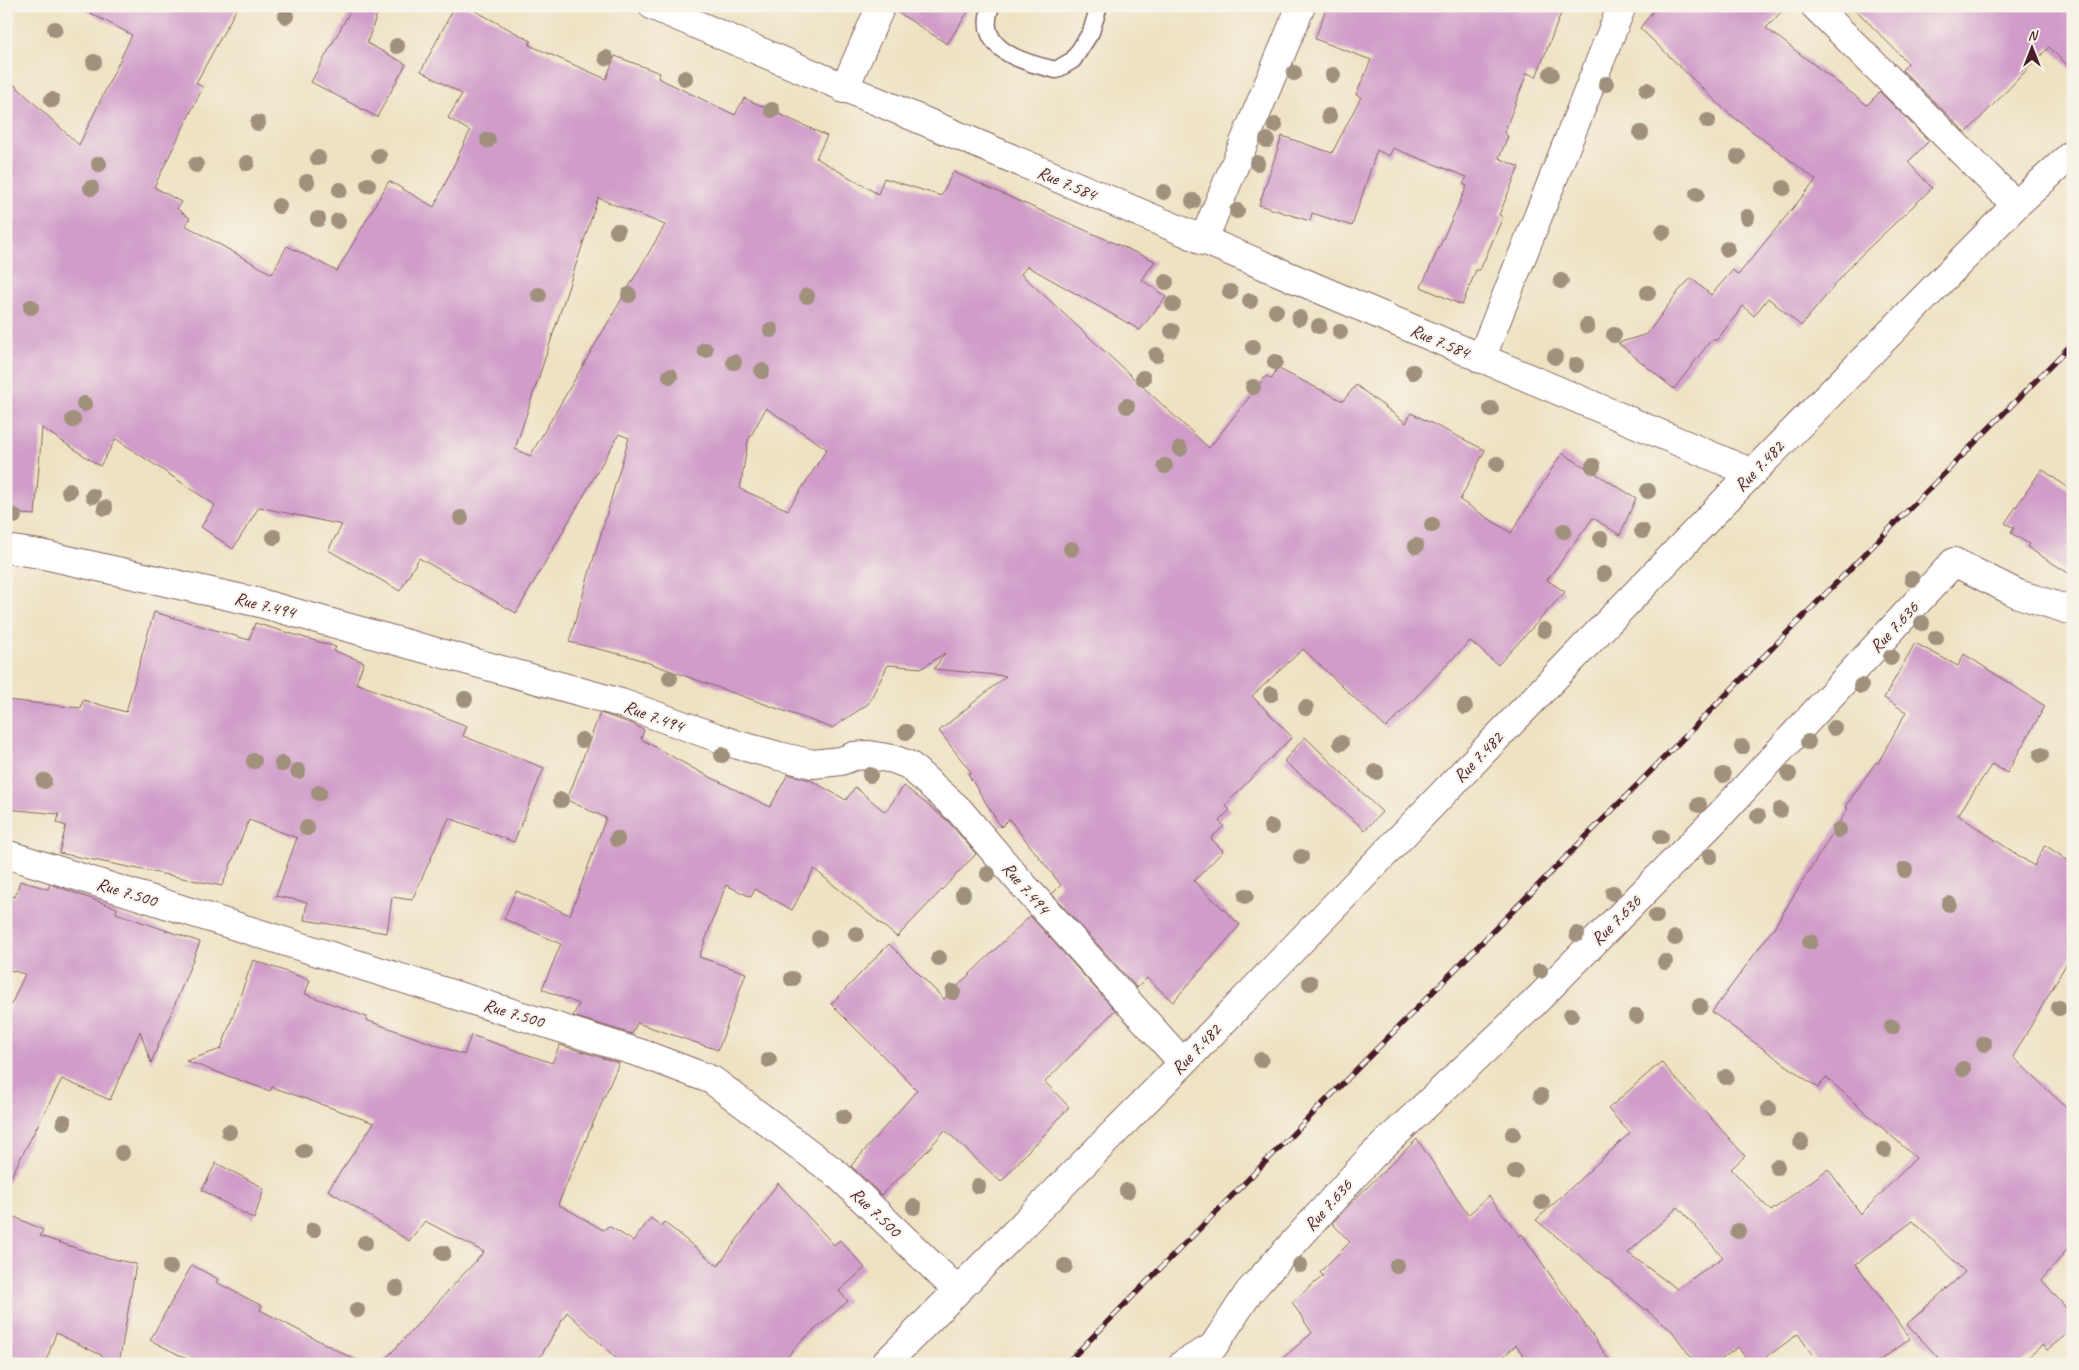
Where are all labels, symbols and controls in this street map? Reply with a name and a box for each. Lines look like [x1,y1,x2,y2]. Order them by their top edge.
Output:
north arrow [2006,22,2056,72]
text: N [2028,27,2039,44]
street label: Rue 7.584 [1034,161,1102,206]
street label: Rue 7.584 [1407,319,1475,364]
street label: Rue 7.482 [1730,435,1790,496]
street label: Rue 7.494 [232,587,300,624]
street label: Rue 7.636 [1865,596,1924,657]
street label: Rue 7.494 [621,695,689,738]
street label: Rue 7.482 [1449,726,1509,787]
street label: Rue 7.494 [997,857,1056,920]
street label: Rue 7.500 [94,872,162,912]
street label: Rue 7.636 [1586,890,1646,950]
street label: Rue 7.500 [481,993,549,1033]
street label: Rue 7.482 [1167,1018,1227,1079]
street label: Rue 7.636 [1299,1174,1358,1235]
street label: Rue 7.500 [846,1183,907,1243]

